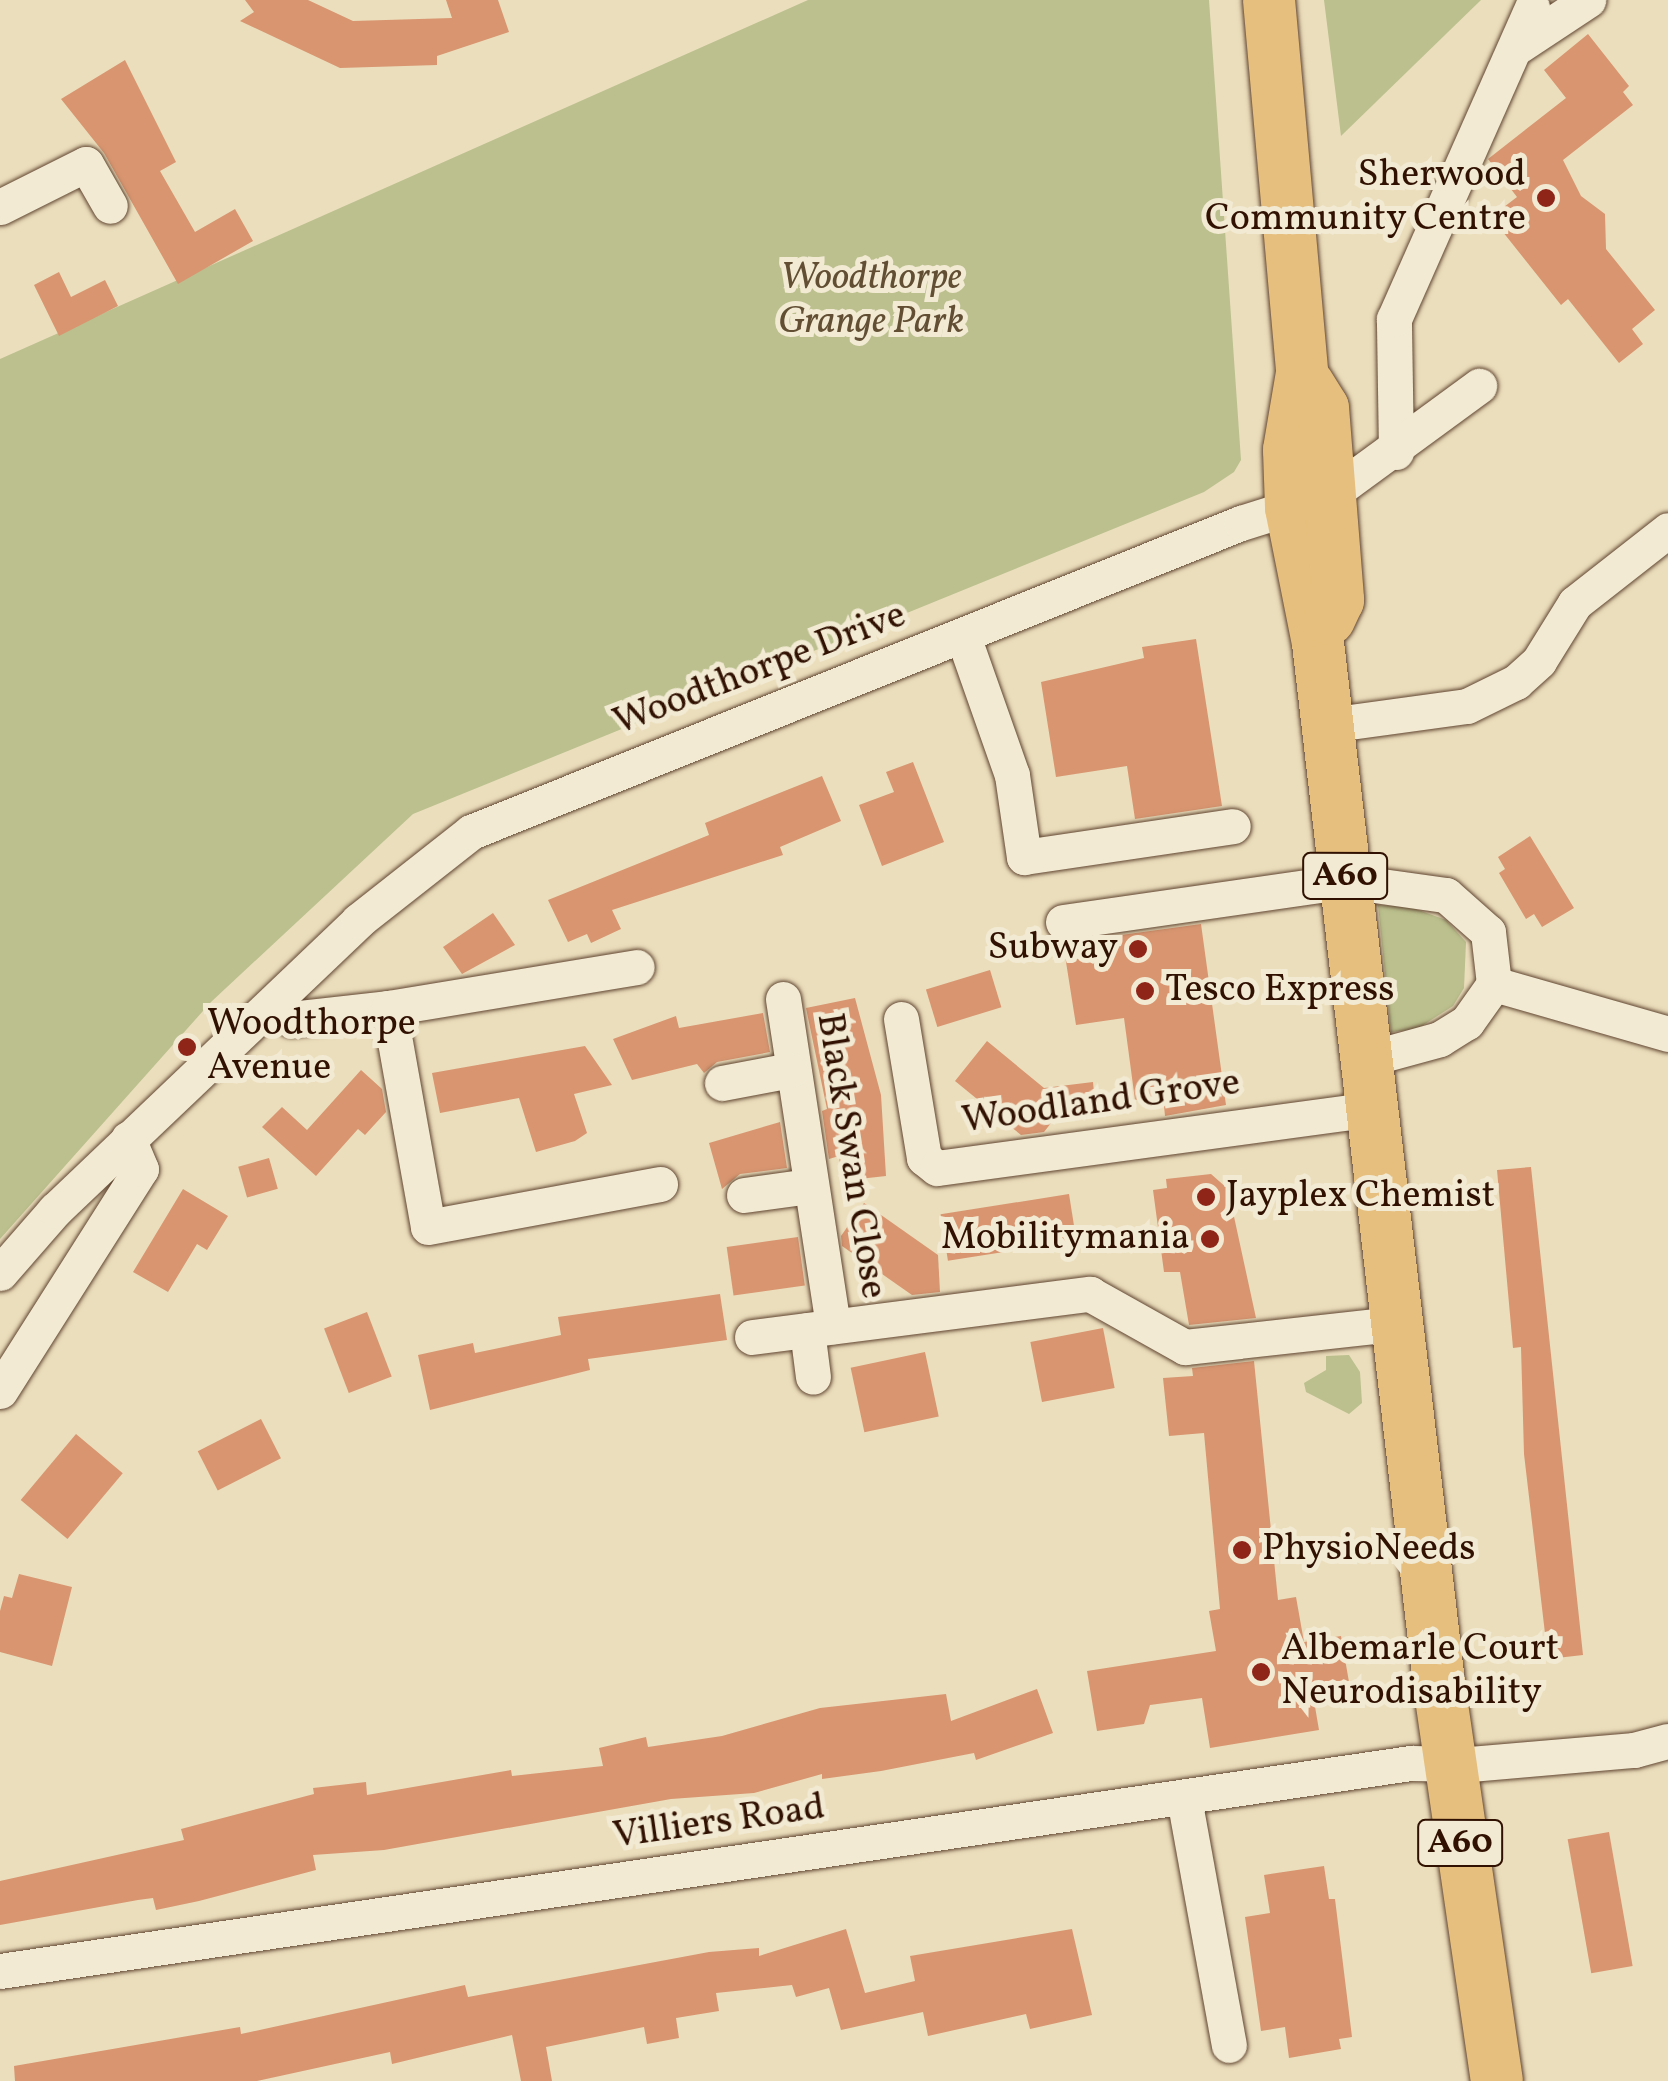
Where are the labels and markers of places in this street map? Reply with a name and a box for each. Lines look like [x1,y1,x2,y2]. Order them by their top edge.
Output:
place label: Sherwood Community Centre [1204,153,1526,242]
marker: Sherwood Community Centre [1535,187,1557,209]
place label: Subway [987,926,1118,972]
marker: Subway [1127,938,1149,960]
place label: Tesco Express [1165,968,1395,1014]
marker: Tesco Express [1134,980,1156,1002]
place label: Woodthorpe Avenue [207,1002,416,1092]
marker: Woodthorpe Avenue [176,1036,198,1058]
place label: Jayplex Chemist [1226,1174,1495,1220]
marker: Jayplex Chemist [1195,1186,1217,1208]
place label: Mobilitymania [941,1216,1190,1262]
marker: Mobilitymania [1199,1228,1221,1250]
place label: PhysioNeeds [1262,1527,1476,1573]
marker: PhysioNeeds [1231,1539,1253,1561]
place label: Albemarle Court Neurodisability [1281,1627,1559,1716]
marker: Albemarle Court Neurodisability [1250,1661,1272,1683]

